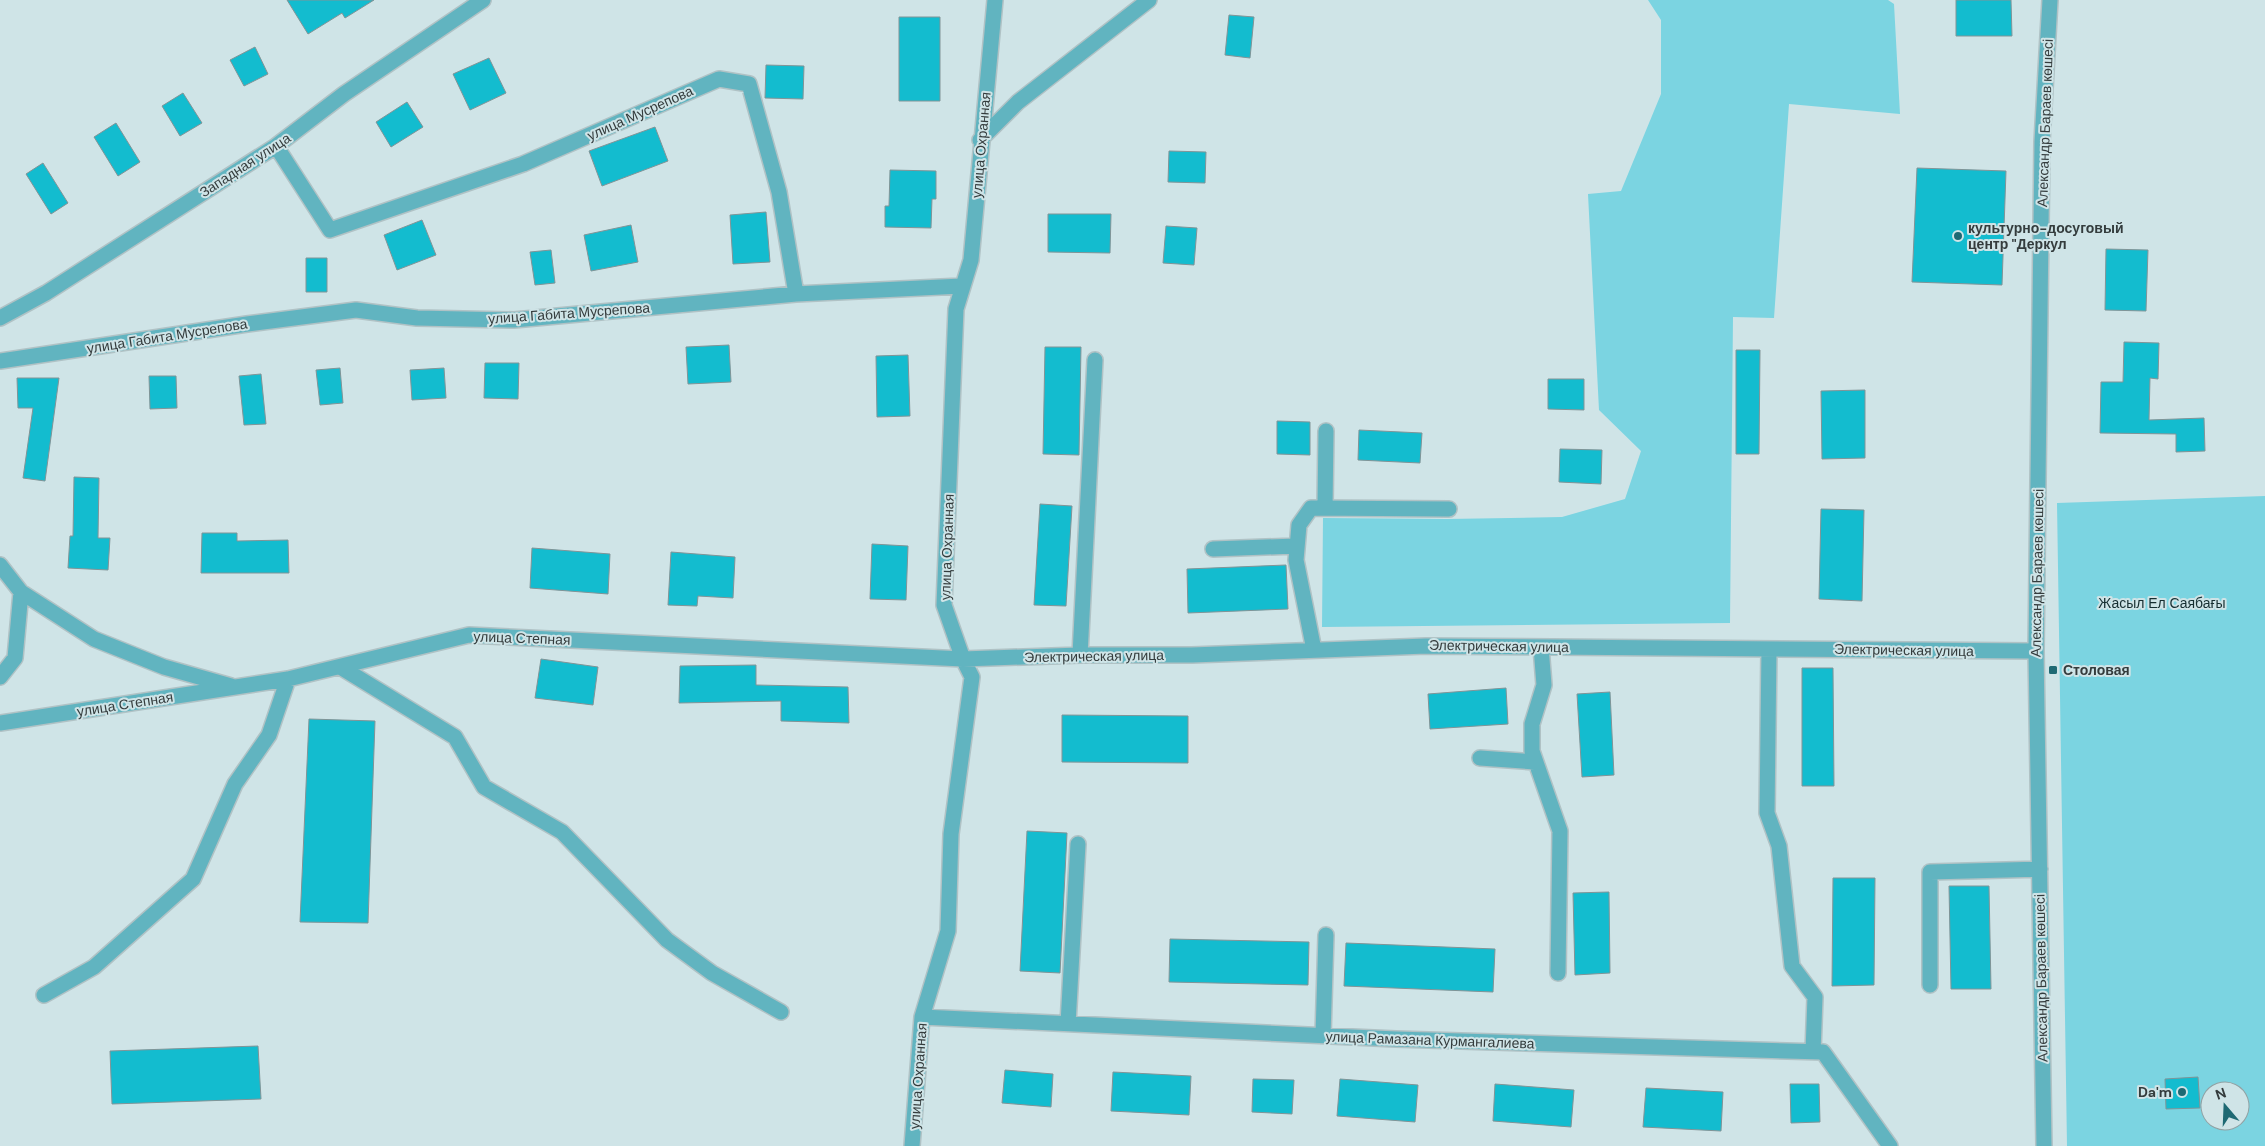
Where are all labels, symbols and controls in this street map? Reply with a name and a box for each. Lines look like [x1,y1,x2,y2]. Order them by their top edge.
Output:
street label: Александр Бараев көшесі [2033,39,2057,207]
street label: улица Мусрепова [584,82,696,144]
street label: улица Охранная [967,91,995,199]
street label: Западная улица [196,129,294,201]
place label: культурно-досуговый центр "Деркул [1968,219,2124,253]
marker: культурно-досуговый центр "Деркул [1952,230,1964,242]
street label: улица Габита Мусрепова [488,298,651,328]
street label: улица Габита Мусрепова [86,314,249,358]
street label: Александр Бараев көшесі [2027,489,2047,657]
street label: улица Охранная [936,494,958,600]
park label: Жасыл Ел Саябағы [2098,594,2226,612]
street label: улица Степная [473,627,571,649]
street label: Электрическая улица [1429,636,1569,656]
street label: Электрическая улица [1834,640,1974,660]
street label: Электрическая улица [1024,646,1164,666]
place label: Столовая [2063,661,2130,679]
marker: Столовая [2047,664,2059,676]
street label: улица Степная [76,688,174,720]
street label: Александр Бараев көшесі [2031,894,2051,1062]
street label: улица Охранная [905,1022,931,1130]
street label: улица Рамазана Курмангалиева [1325,1027,1535,1053]
north arrow [2200,1081,2250,1131]
place label: Da'm [2138,1083,2172,1101]
text: N [2213,1084,2229,1104]
marker: Da'm [2176,1086,2188,1098]

